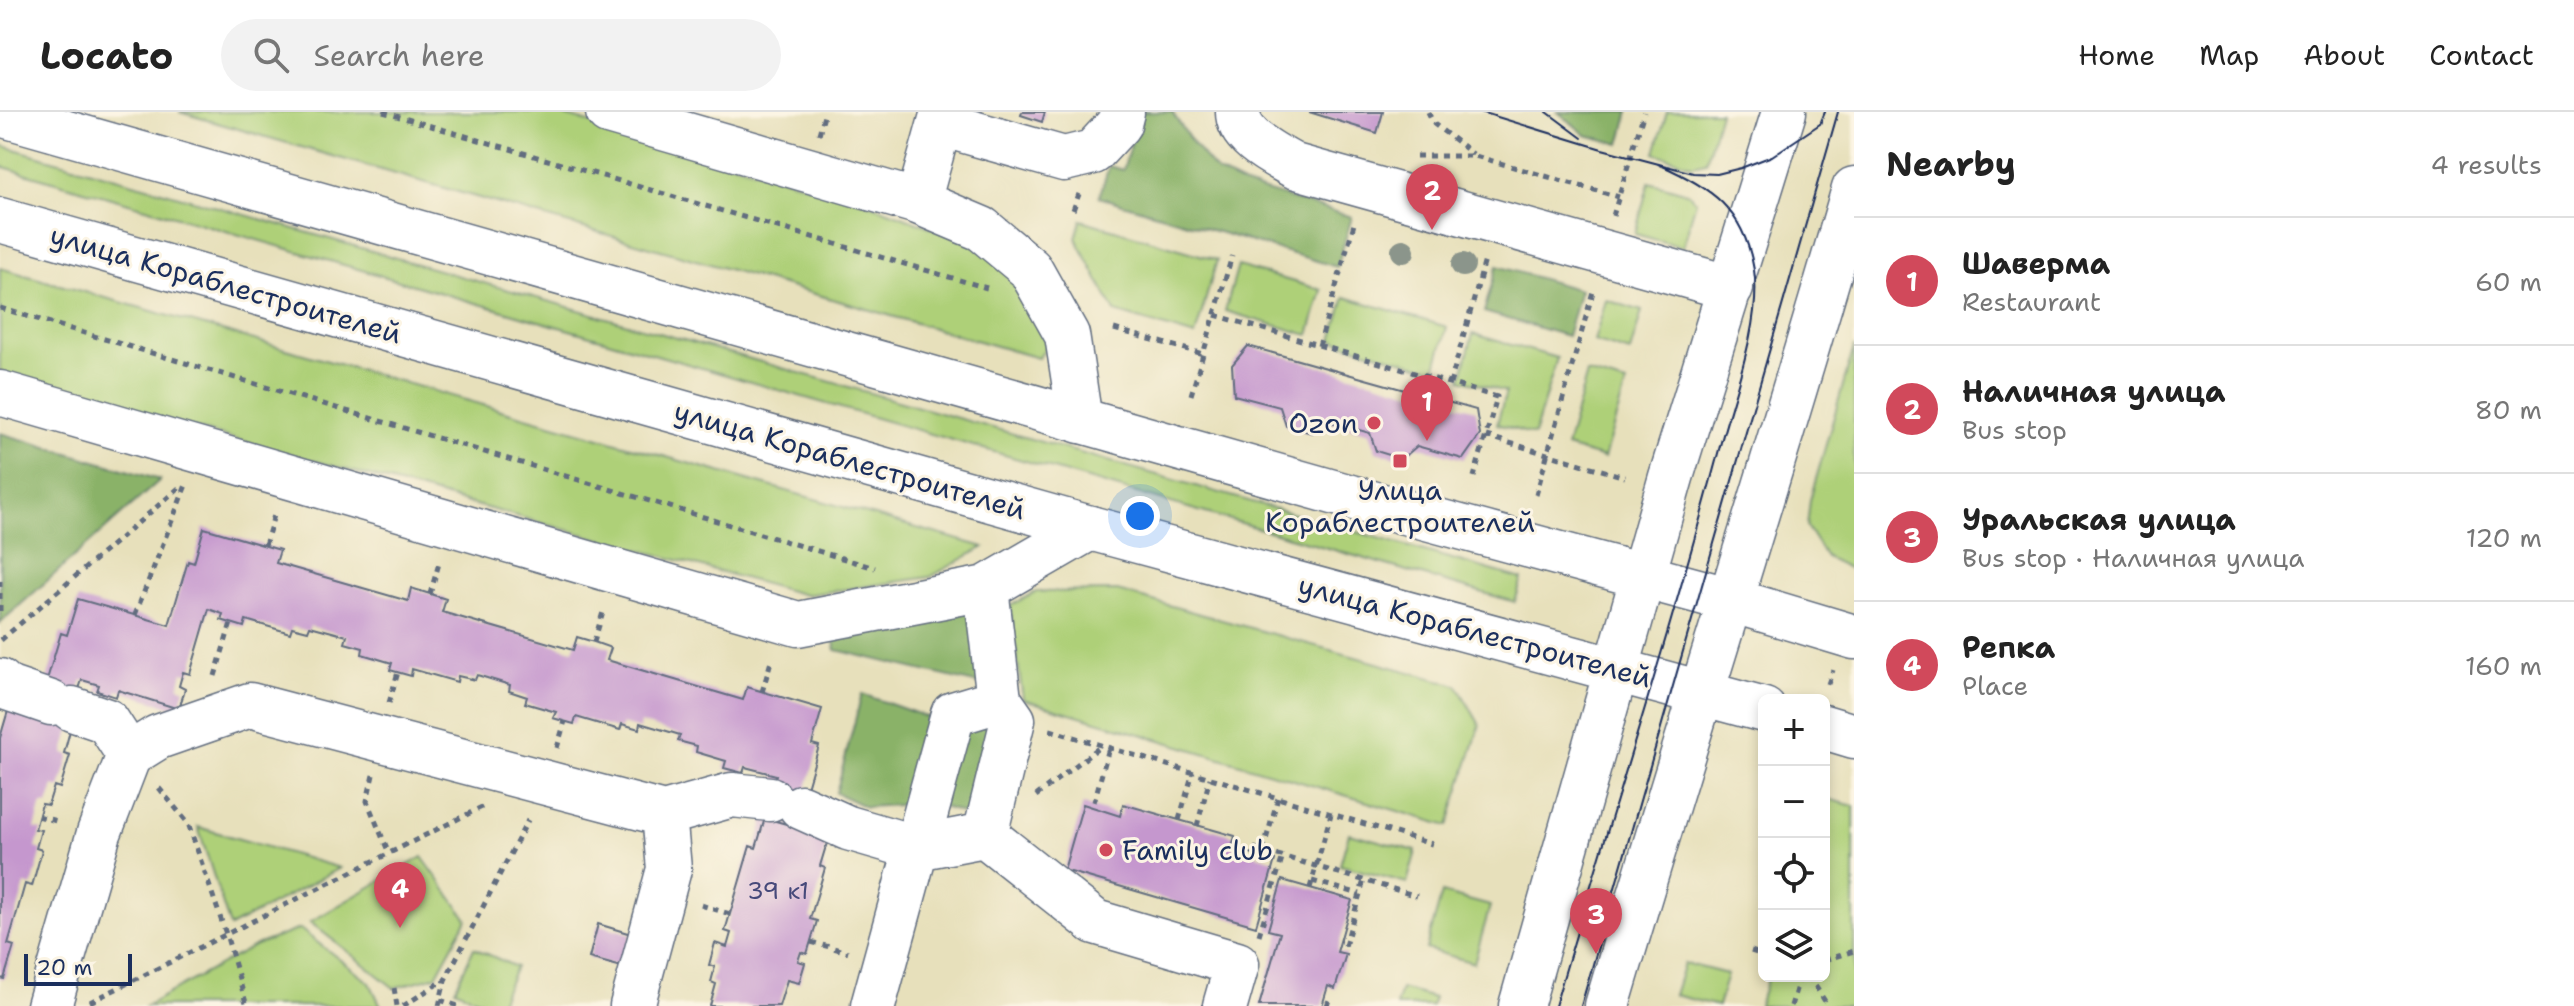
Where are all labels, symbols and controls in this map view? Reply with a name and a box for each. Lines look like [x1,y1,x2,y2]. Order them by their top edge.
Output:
search box [221,19,781,91]
text: Locato [40,30,173,81]
icon: search [249,33,293,77]
text: Search here [313,35,485,76]
text: Home [2078,36,2155,74]
text: Map [2199,36,2259,74]
text: About [2303,36,2385,74]
text: Contact [2429,36,2534,74]
text: Nearby [1886,141,2016,187]
text: 4 results [2430,147,2542,182]
pin: 2 [1406,164,1458,230]
street label: улица Кораблестроителей [46,216,406,352]
text: Шаверма [1962,243,2110,284]
text: 1 [1906,264,1918,299]
text: 60 m [2475,264,2542,299]
text: Restaurant [1962,284,2101,319]
text: Наличная улица [1962,371,2225,412]
pin: 1 [1401,375,1453,441]
street label: улица Кораблестроителей [670,392,1030,528]
text: 2 [1903,392,1921,427]
text: 80 m [2475,392,2542,427]
place label: Ozon [1288,404,1358,442]
text: Bus stop [1962,412,2067,447]
marker: Ozon [1365,414,1383,432]
marker: Улица Кораблестроителей [1391,452,1409,470]
place label: Улица Кораблестроителей [1265,471,1535,541]
your location [1120,496,1160,536]
text: Уральская улица [1962,499,2236,540]
text: 3 [1903,520,1921,555]
text: 120 m [2466,520,2542,555]
text: Bus stop · Наличная улица [1962,540,2305,575]
street label: улица Кораблестроителей [1294,566,1656,696]
text: Репка [1962,627,2055,668]
text: 4 [1903,648,1921,683]
text: 160 m [2465,648,2542,683]
text: Place [1962,668,2028,703]
map controls [1758,694,1830,982]
button: + [1758,694,1830,766]
button: − [1758,766,1830,838]
place label: Family club [1122,831,1273,869]
button: locate [1758,838,1830,910]
marker: Family club [1097,841,1115,859]
pin: 4 [374,862,426,928]
house number: 39 к1 [747,875,809,907]
pin: 3 [1570,888,1622,954]
button: layers [1758,910,1830,982]
scale bar [24,950,132,986]
text: 20 m [36,953,93,982]

